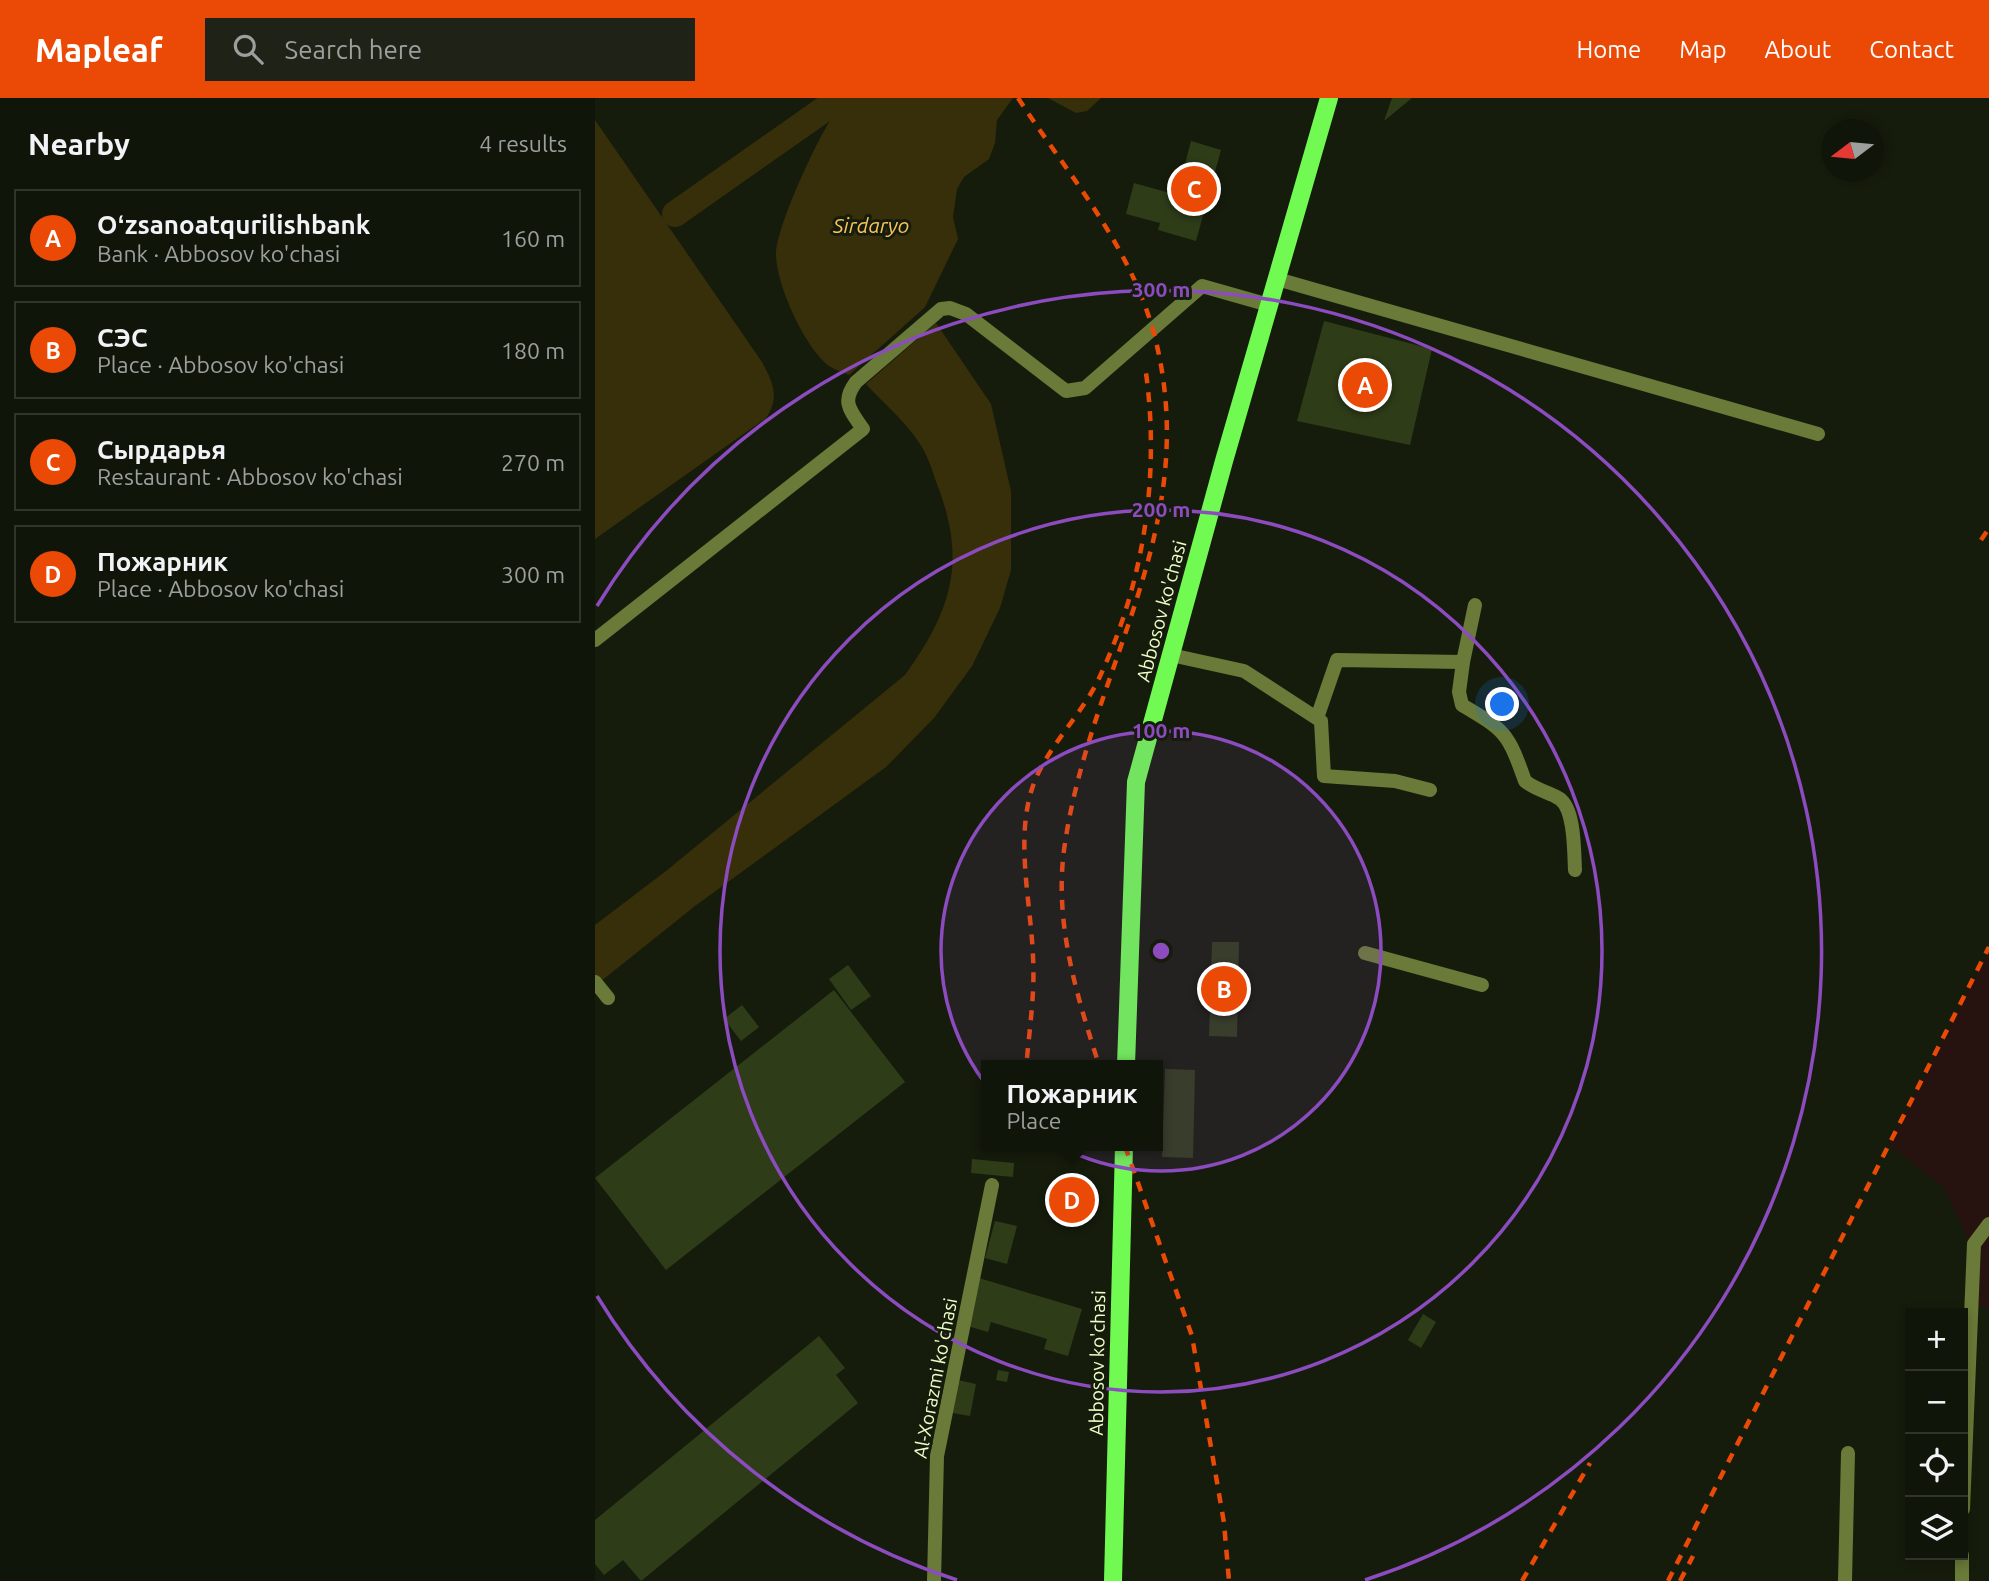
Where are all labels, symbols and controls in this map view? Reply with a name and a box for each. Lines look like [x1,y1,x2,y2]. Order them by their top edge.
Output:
search box [205,18,695,81]
icon: search [229,30,267,68]
text: Mapleaf [35,31,163,68]
text: Search here [285,35,422,64]
text: Home [1576,36,1641,63]
text: Map [1679,36,1726,63]
text: About [1764,36,1831,63]
text: Contact [1869,36,1954,63]
north arrow [1821,119,1884,182]
text: Nearby [28,127,130,161]
text: 4 results [479,131,567,156]
pin: C [1171,163,1217,215]
text: Oʻzsanoatqurilishbank [97,210,370,239]
water label: Sirdaryo [832,213,909,237]
text: A [45,226,61,251]
text: 160 m [501,226,565,251]
text: Bank · Abbosov ko'chasi [97,241,340,266]
text: 300 m [1132,277,1190,301]
text: СЭС [97,323,148,352]
text: B [45,338,61,363]
text: 180 m [501,338,565,363]
text: Place · Abbosov ko'chasi [97,352,344,377]
pin: A [1342,359,1388,411]
text: Сырдарья [97,435,226,464]
text: C [46,450,60,475]
text: 270 m [501,450,565,475]
text: Restaurant · Abbosov ko'chasi [97,464,403,489]
text: 200 m [1132,497,1190,521]
street label: Abbosov ko'chasi [1132,538,1190,684]
text: Пожарник [97,547,228,576]
text: D [45,562,61,587]
text: 300 m [501,562,565,587]
text: Place · Abbosov ko'chasi [97,576,344,601]
your location [1485,687,1519,721]
text: 100 m [1132,718,1190,742]
centre of rings [1149,939,1173,963]
pin: B [1201,963,1247,1015]
popup [981,1060,1163,1151]
text: Пожарник [1007,1079,1137,1108]
text: Place [1007,1108,1062,1133]
pin: D [1049,1174,1095,1226]
street label: Abbosov ko'chasi [1085,1290,1109,1436]
street label: Al-Xorazmi ko'chasi [909,1296,961,1460]
map controls [1905,1308,1968,1560]
button: + [1905,1308,1968,1371]
button: − [1905,1371,1968,1434]
button: locate [1905,1434,1968,1497]
button: layers [1905,1497,1968,1560]

